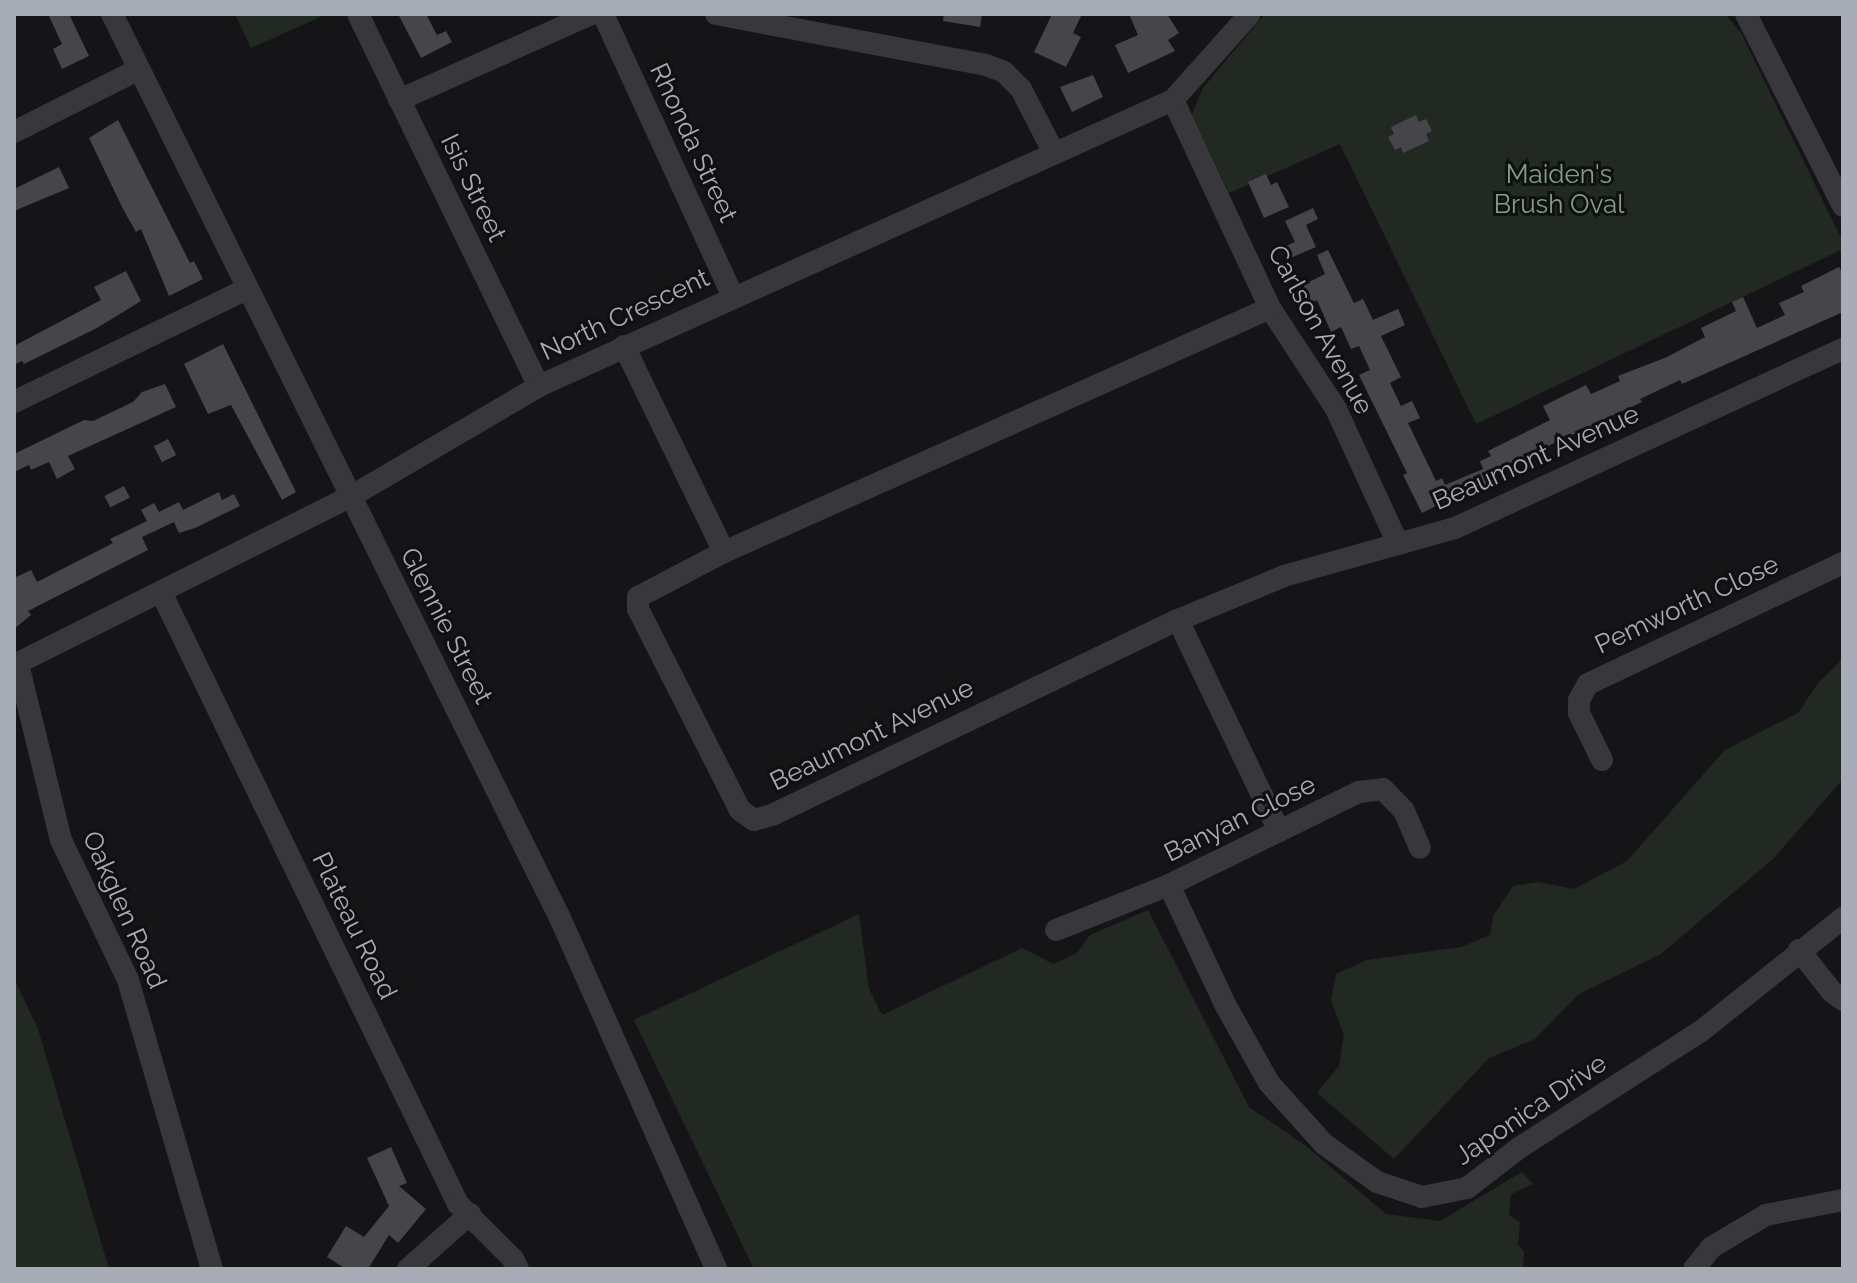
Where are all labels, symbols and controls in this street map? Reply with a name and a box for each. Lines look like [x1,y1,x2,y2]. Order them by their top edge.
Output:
street label: Rhonda Street [643,59,743,227]
street label: Isis Street [434,129,512,247]
park label: Maiden's Brush Oval [1494,159,1624,220]
street label: Carlson Avenue [1260,240,1380,420]
street label: North Crescent [536,262,714,368]
street label: Beaumont Avenue [1428,398,1644,518]
street label: Glennie Street [393,543,499,709]
street label: Pemworth Close [1590,549,1784,661]
street label: Beaumont Avenue [765,672,979,798]
street label: Banyan Close [1159,769,1321,869]
street label: Oakglen Road [75,826,173,994]
street label: Plateau Road [305,847,403,1005]
street label: Japonica Drive [1449,1048,1613,1172]

